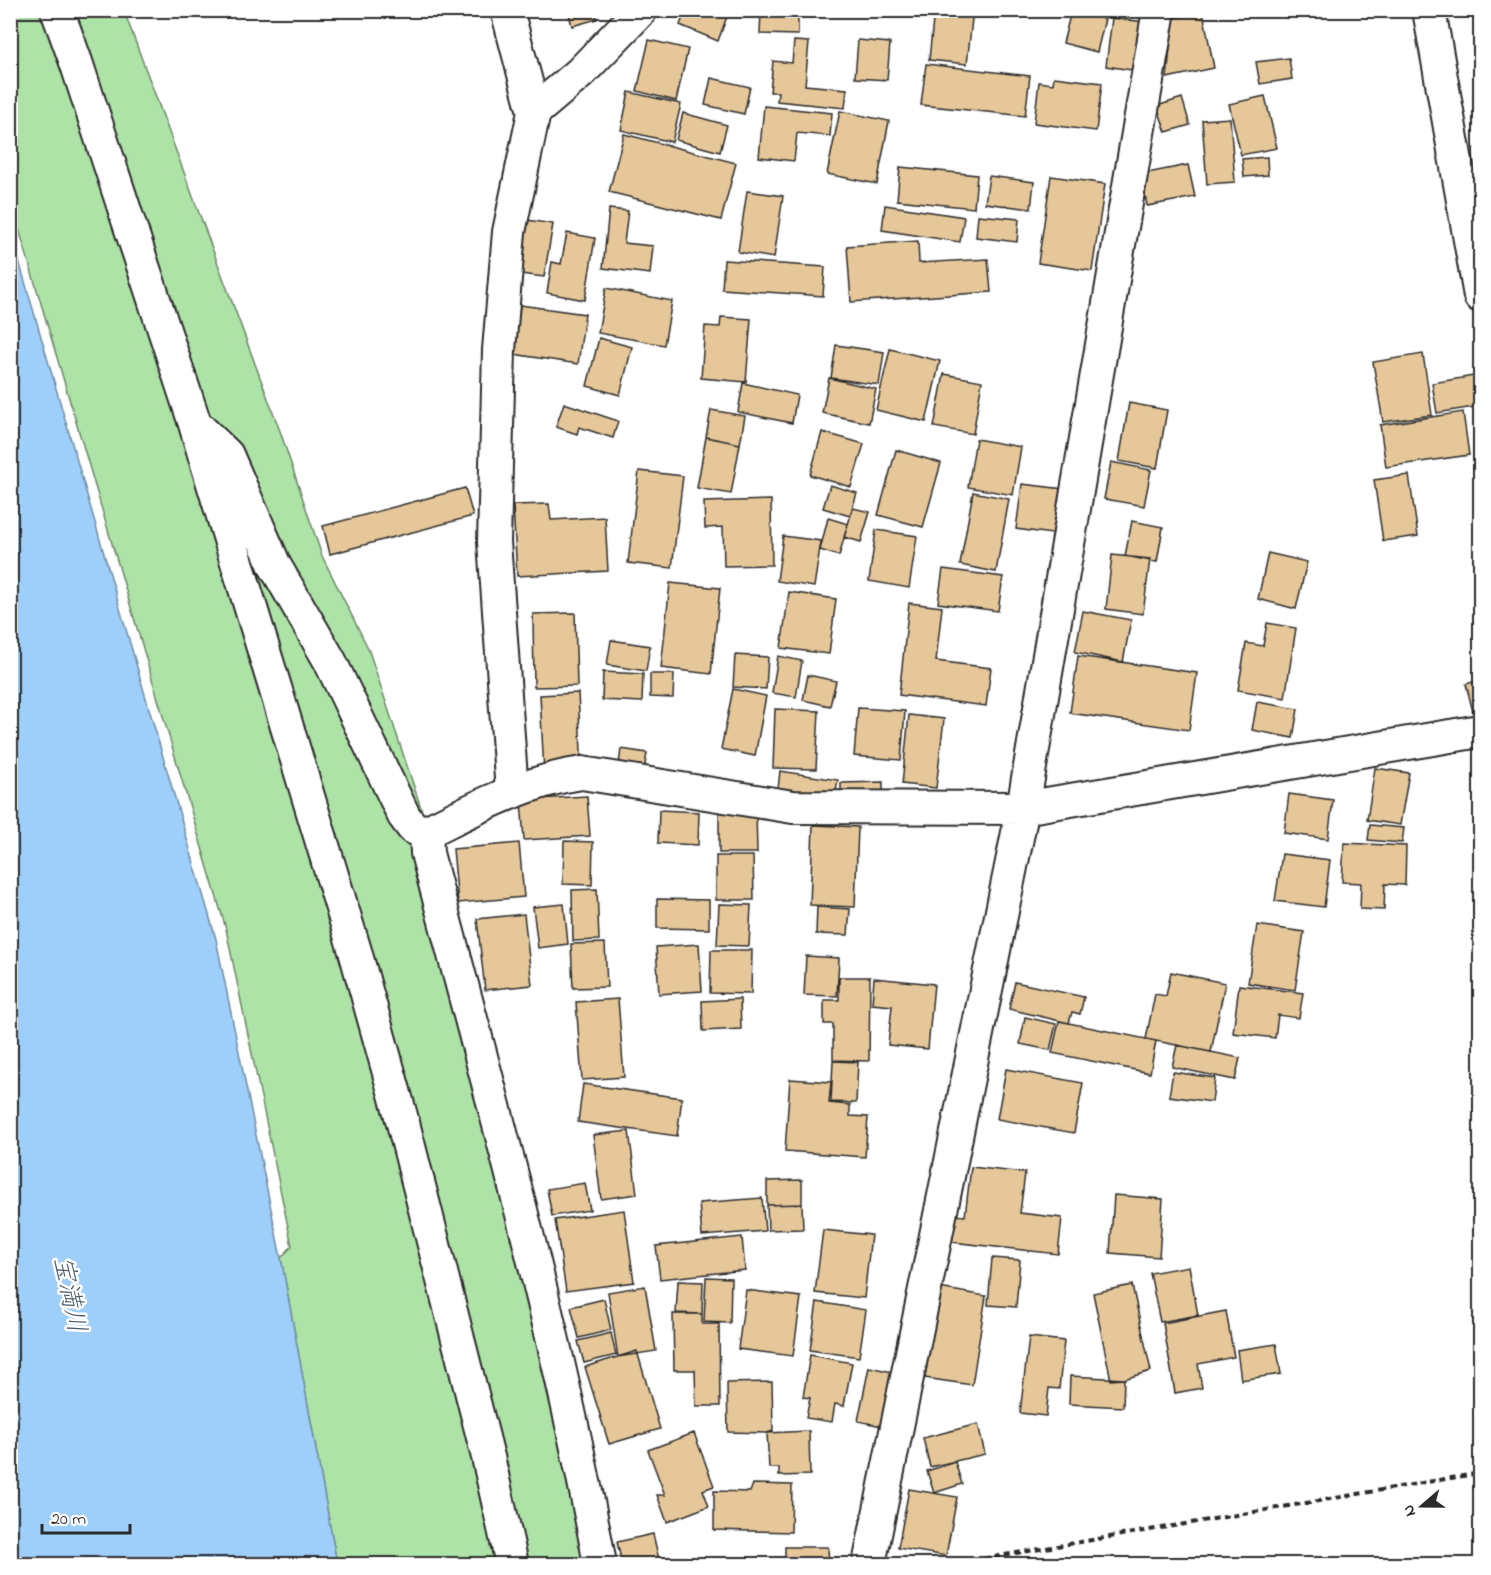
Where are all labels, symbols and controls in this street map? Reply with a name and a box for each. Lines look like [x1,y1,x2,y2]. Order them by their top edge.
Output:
water label: 宝満川 [42,1253,94,1336]
north arrow [1392,1476,1452,1536]
scale bar [42,1497,130,1535]
text: N [1397,1501,1423,1520]
text: 20 m [51,1507,86,1533]

